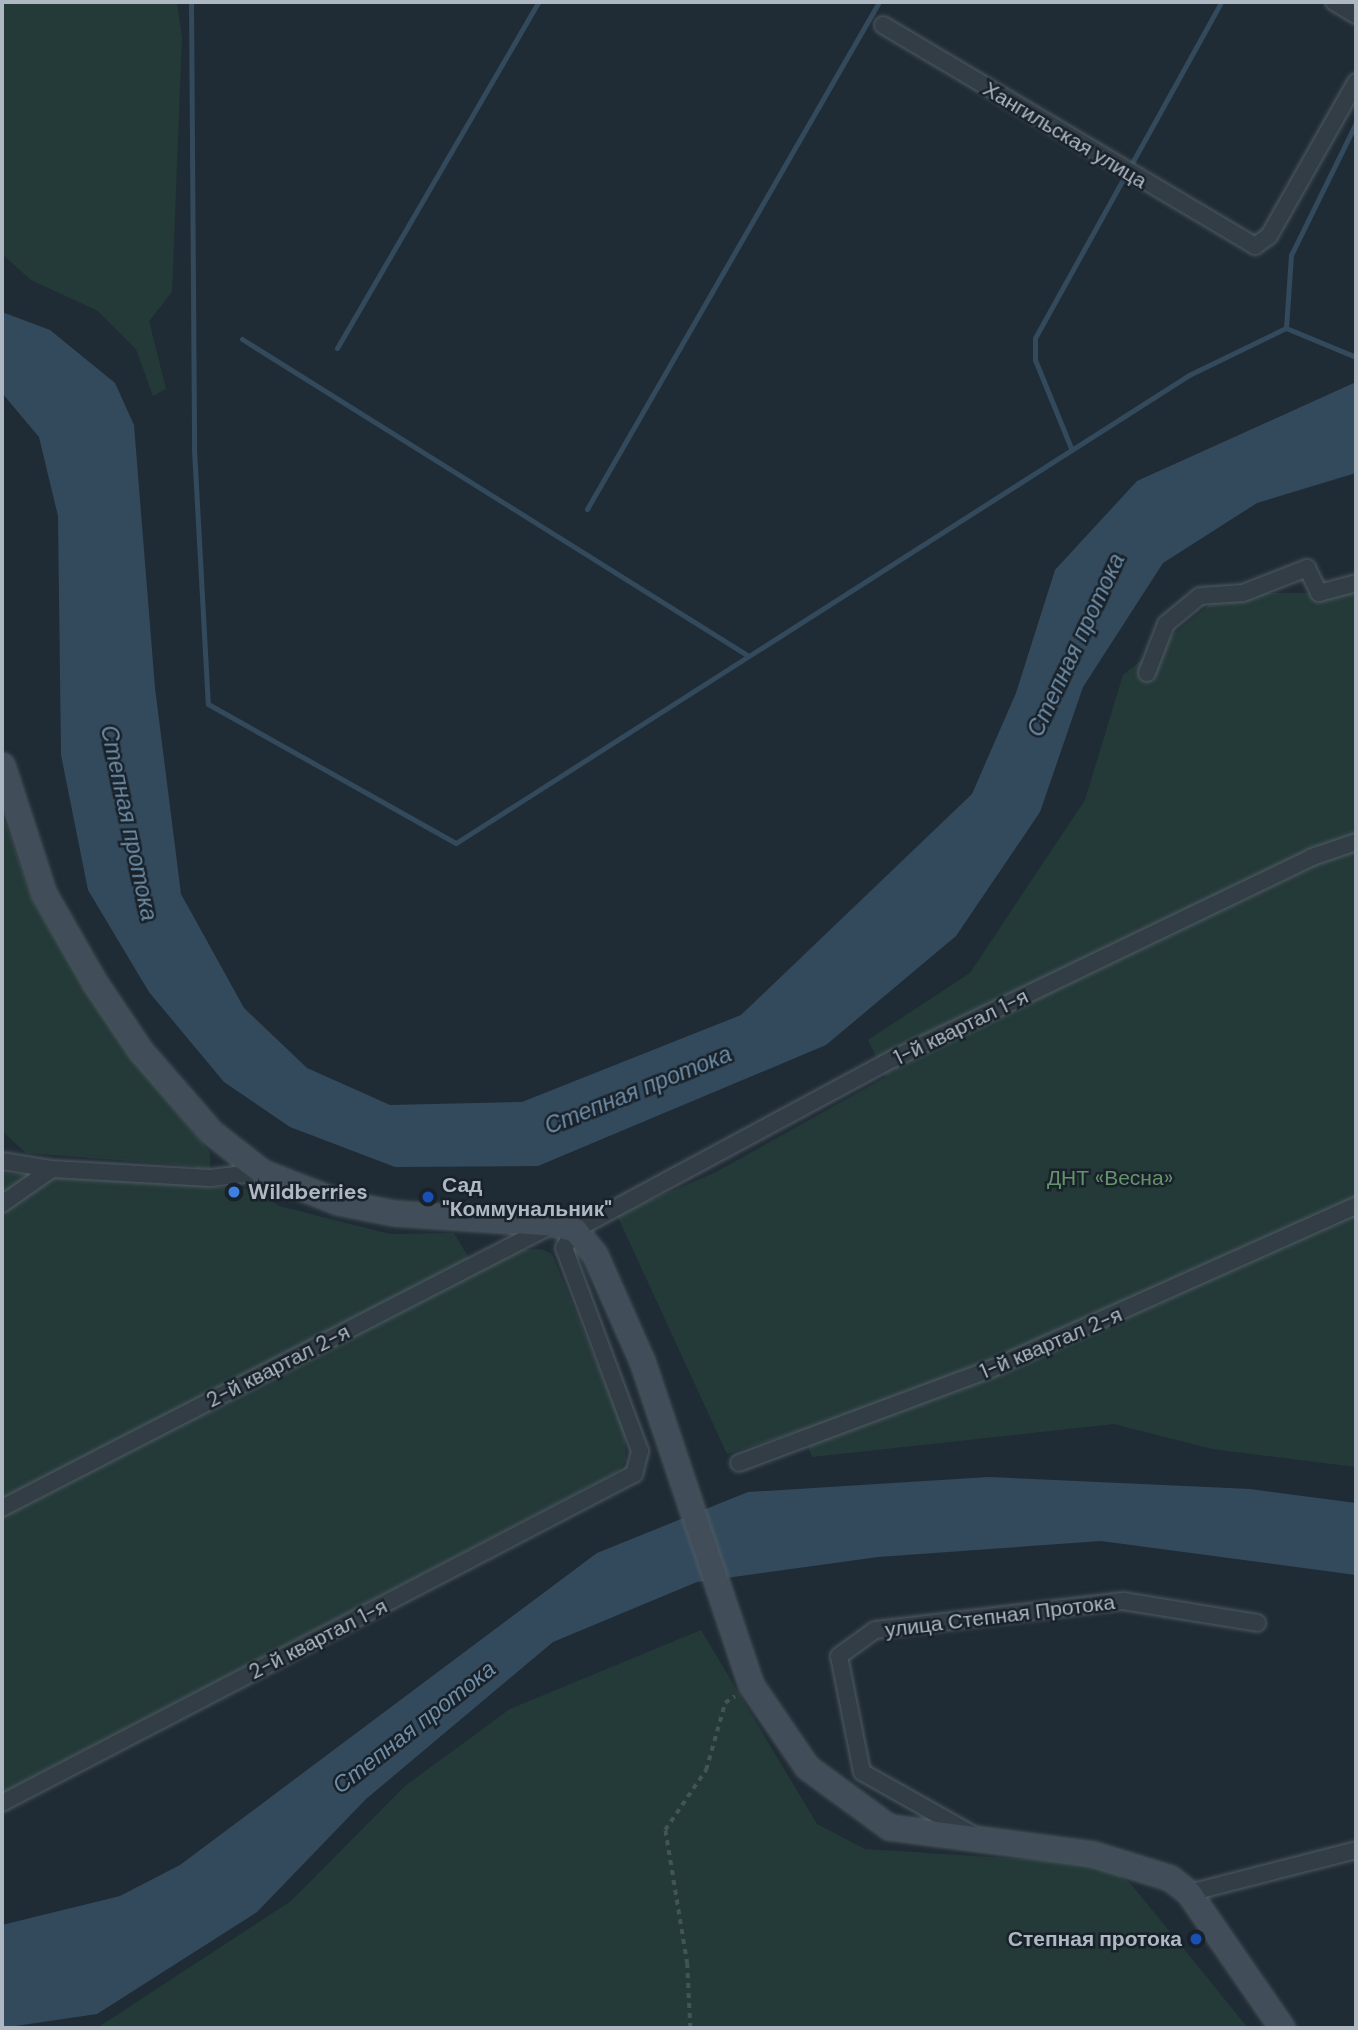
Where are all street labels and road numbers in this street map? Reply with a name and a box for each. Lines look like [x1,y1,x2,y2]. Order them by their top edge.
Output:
street label: Хангильская улица [979,76,1151,194]
street label: 1-й квартал 1-я [890,984,1032,1070]
street label: 1-й квартал 2-я [976,1302,1126,1384]
street label: 2-й квартал 2-я [202,1319,354,1413]
street label: улица Степная Протока [884,1589,1116,1643]
street label: 2-й квартал 1-я [245,1593,391,1685]

